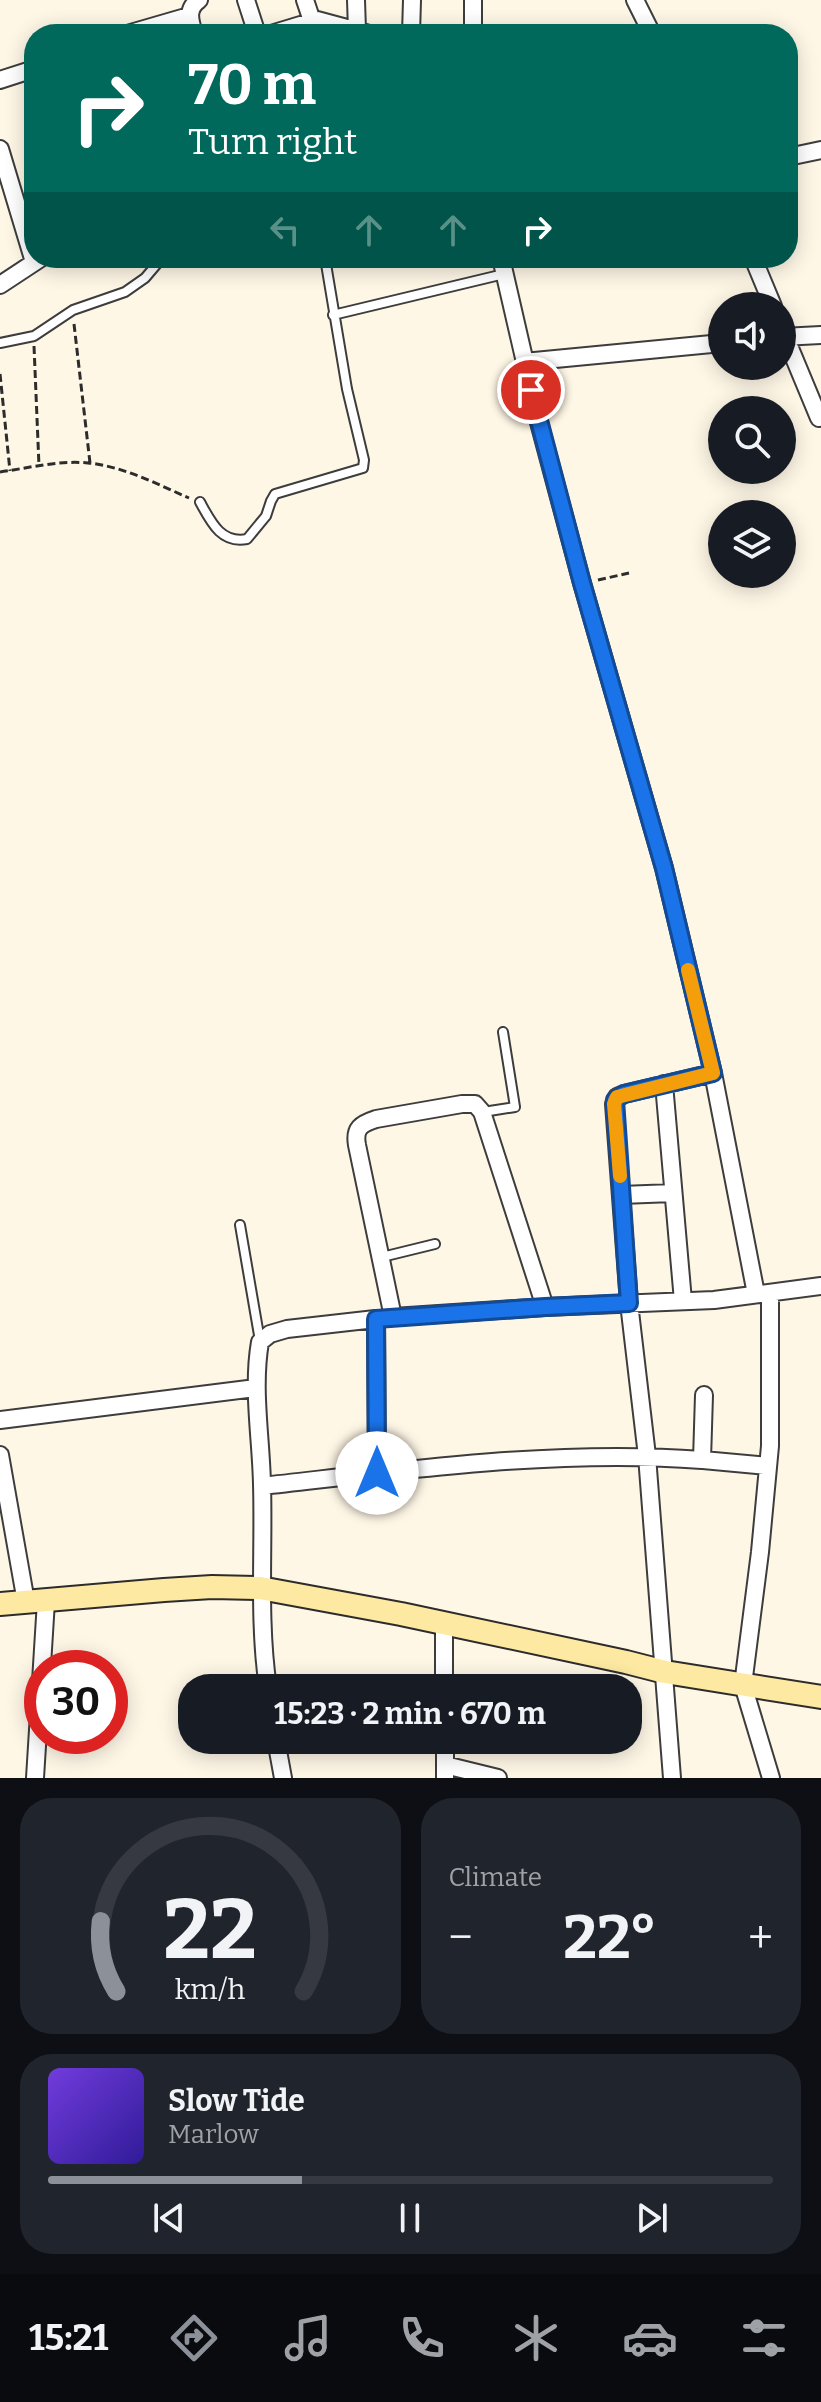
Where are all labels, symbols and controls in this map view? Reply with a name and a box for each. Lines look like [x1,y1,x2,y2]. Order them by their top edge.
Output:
text: 70 m [188,52,316,119]
icon: right [56,56,160,160]
text: Turn right [188,120,357,164]
icon: left [263,208,307,252]
icon: ahead [347,208,391,252]
icon: ahead [431,208,475,252]
icon: right [515,208,559,252]
map controls [708,292,796,588]
button: sound [708,292,796,380]
pin [497,356,565,424]
icon: arrive [509,368,553,412]
button: search [708,396,796,484]
button: layers [708,500,796,588]
position arrow [335,1431,419,1515]
speed limit sign: 30 [24,1650,128,1754]
text: 15:23 · 2 min · 670 m [274,1696,546,1732]
text: Climate [449,1862,542,1893]
text: 22 [163,1880,257,1980]
text: 22° [563,1902,657,1974]
text: − [449,1911,473,1964]
text: + [748,1911,773,1964]
text: km/h [175,1972,246,2007]
text: Slow Tide [168,2083,305,2119]
text: Marlow [168,2119,259,2150]
icon: previous [147,2196,191,2240]
icon: pause [388,2196,432,2240]
icon: next [630,2196,674,2240]
icon: directions [166,2310,222,2366]
icon: music [280,2310,336,2366]
icon: phone [394,2310,450,2366]
icon: climate [508,2310,564,2366]
icon: car [622,2310,678,2366]
icon: filters [736,2310,792,2366]
text: 15:21 [29,2316,108,2360]

